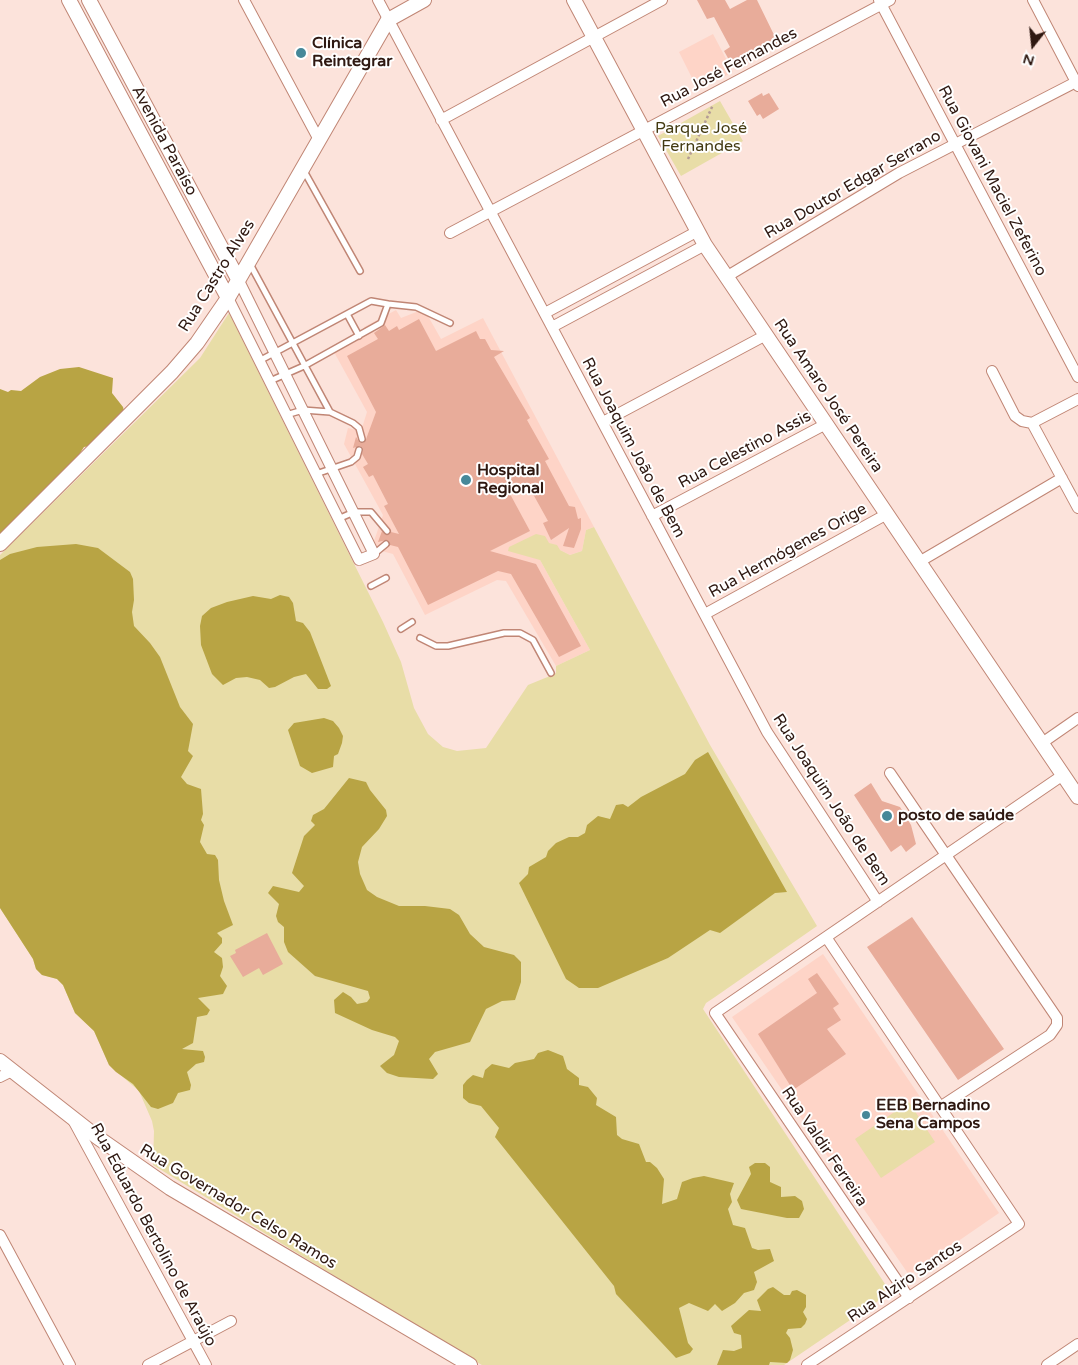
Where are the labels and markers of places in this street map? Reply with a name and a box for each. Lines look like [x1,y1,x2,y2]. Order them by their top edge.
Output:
place label: Clínica Reintegrar [312,34,392,72]
marker: Clínica Reintegrar [294,46,308,60]
place label: Hospital Regional [477,461,544,499]
marker: Hospital Regional [459,473,473,487]
place label: posto de saúde [898,806,1014,826]
marker: posto de saúde [880,809,894,823]
place label: EEB Bernadino Sena Campos [876,1096,990,1134]
marker: EEB Bernadino Sena Campos [860,1109,872,1121]

